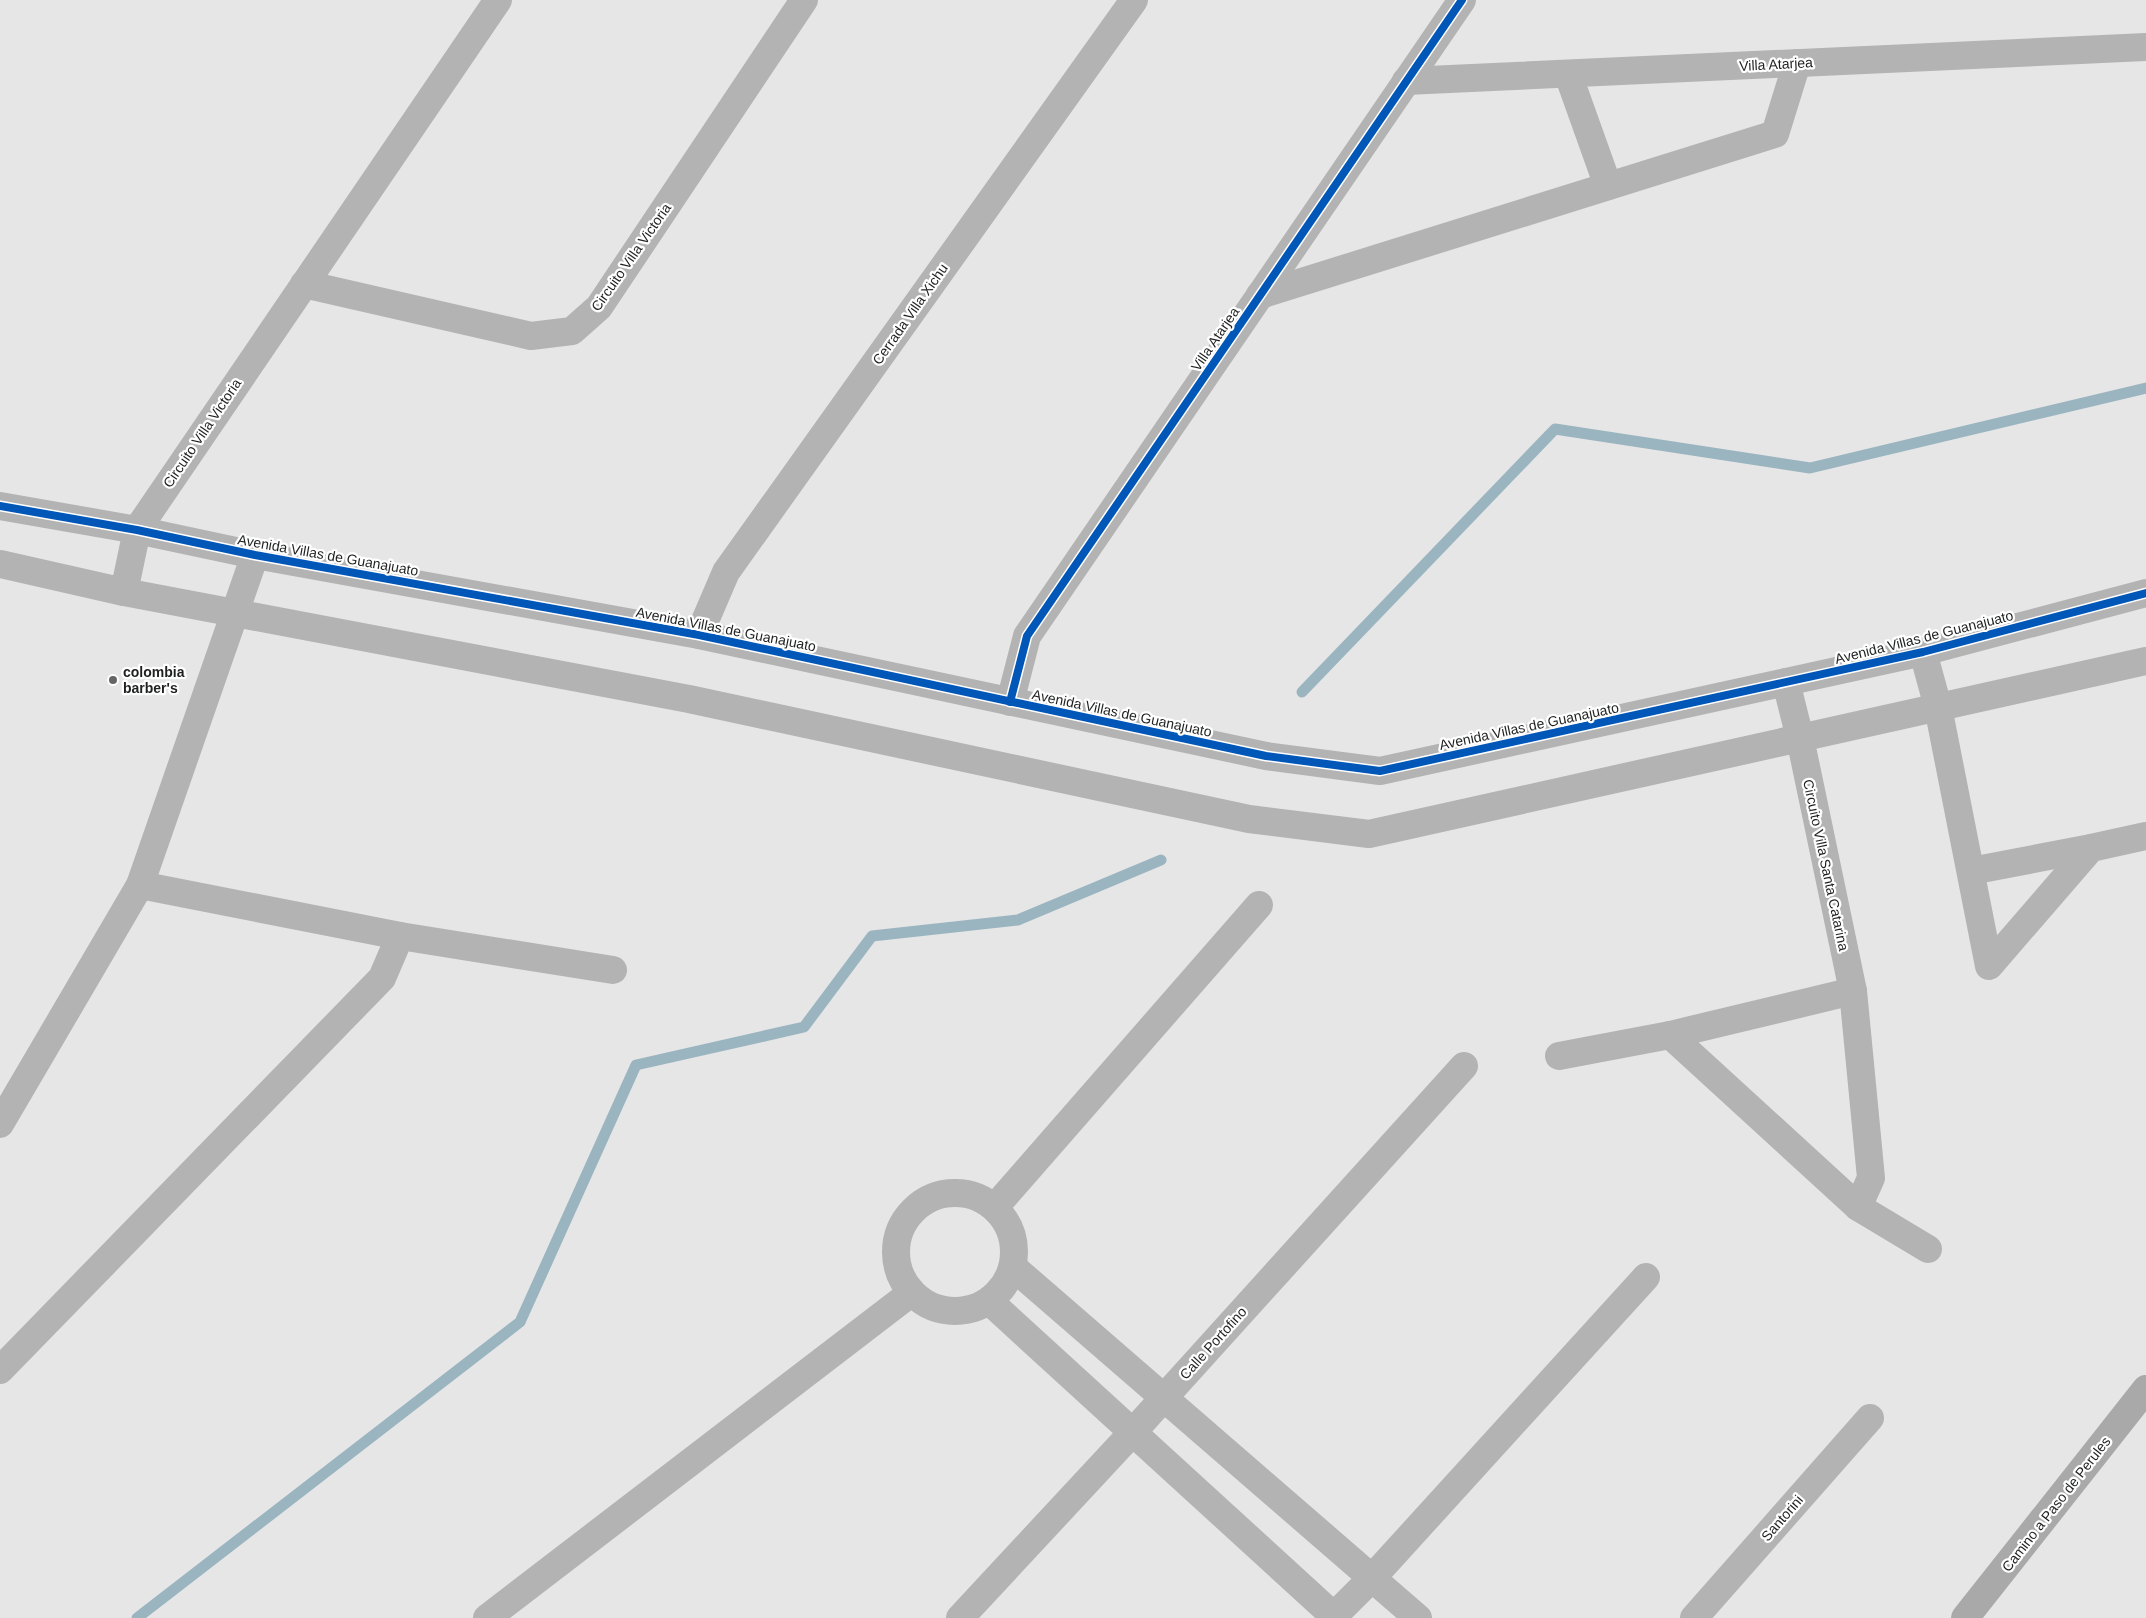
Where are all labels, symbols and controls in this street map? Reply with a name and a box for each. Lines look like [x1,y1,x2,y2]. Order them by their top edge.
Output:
street label: Villa Atarjea [1739,54,1813,74]
street label: Circuito Villa Victoria [588,200,674,314]
street label: Cerrada Villa Xichu [869,260,951,368]
street label: Villa Atarjea [1188,304,1242,374]
street label: Circuito Villa Victoria [160,375,245,490]
street label: Avenida Villas de Guanajuato [236,531,420,579]
street label: Avenida Villas de Guanajuato [635,604,818,654]
street label: Avenida Villas de Guanajuato [1833,607,2015,667]
place label: colombia barber's [123,664,185,696]
marker: colombia barber's [107,674,119,686]
street label: Avenida Villas de Guanajuato [1031,686,1213,740]
street label: Avenida Villas de Guanajuato [1438,699,1620,753]
street label: Circuito Villa Santa Catarina [1800,778,1852,952]
street label: Calle Portofino [1176,1303,1250,1382]
street label: Camino a Paso de Perules [1998,1433,2114,1575]
street label: Santorini [1758,1492,1806,1544]

